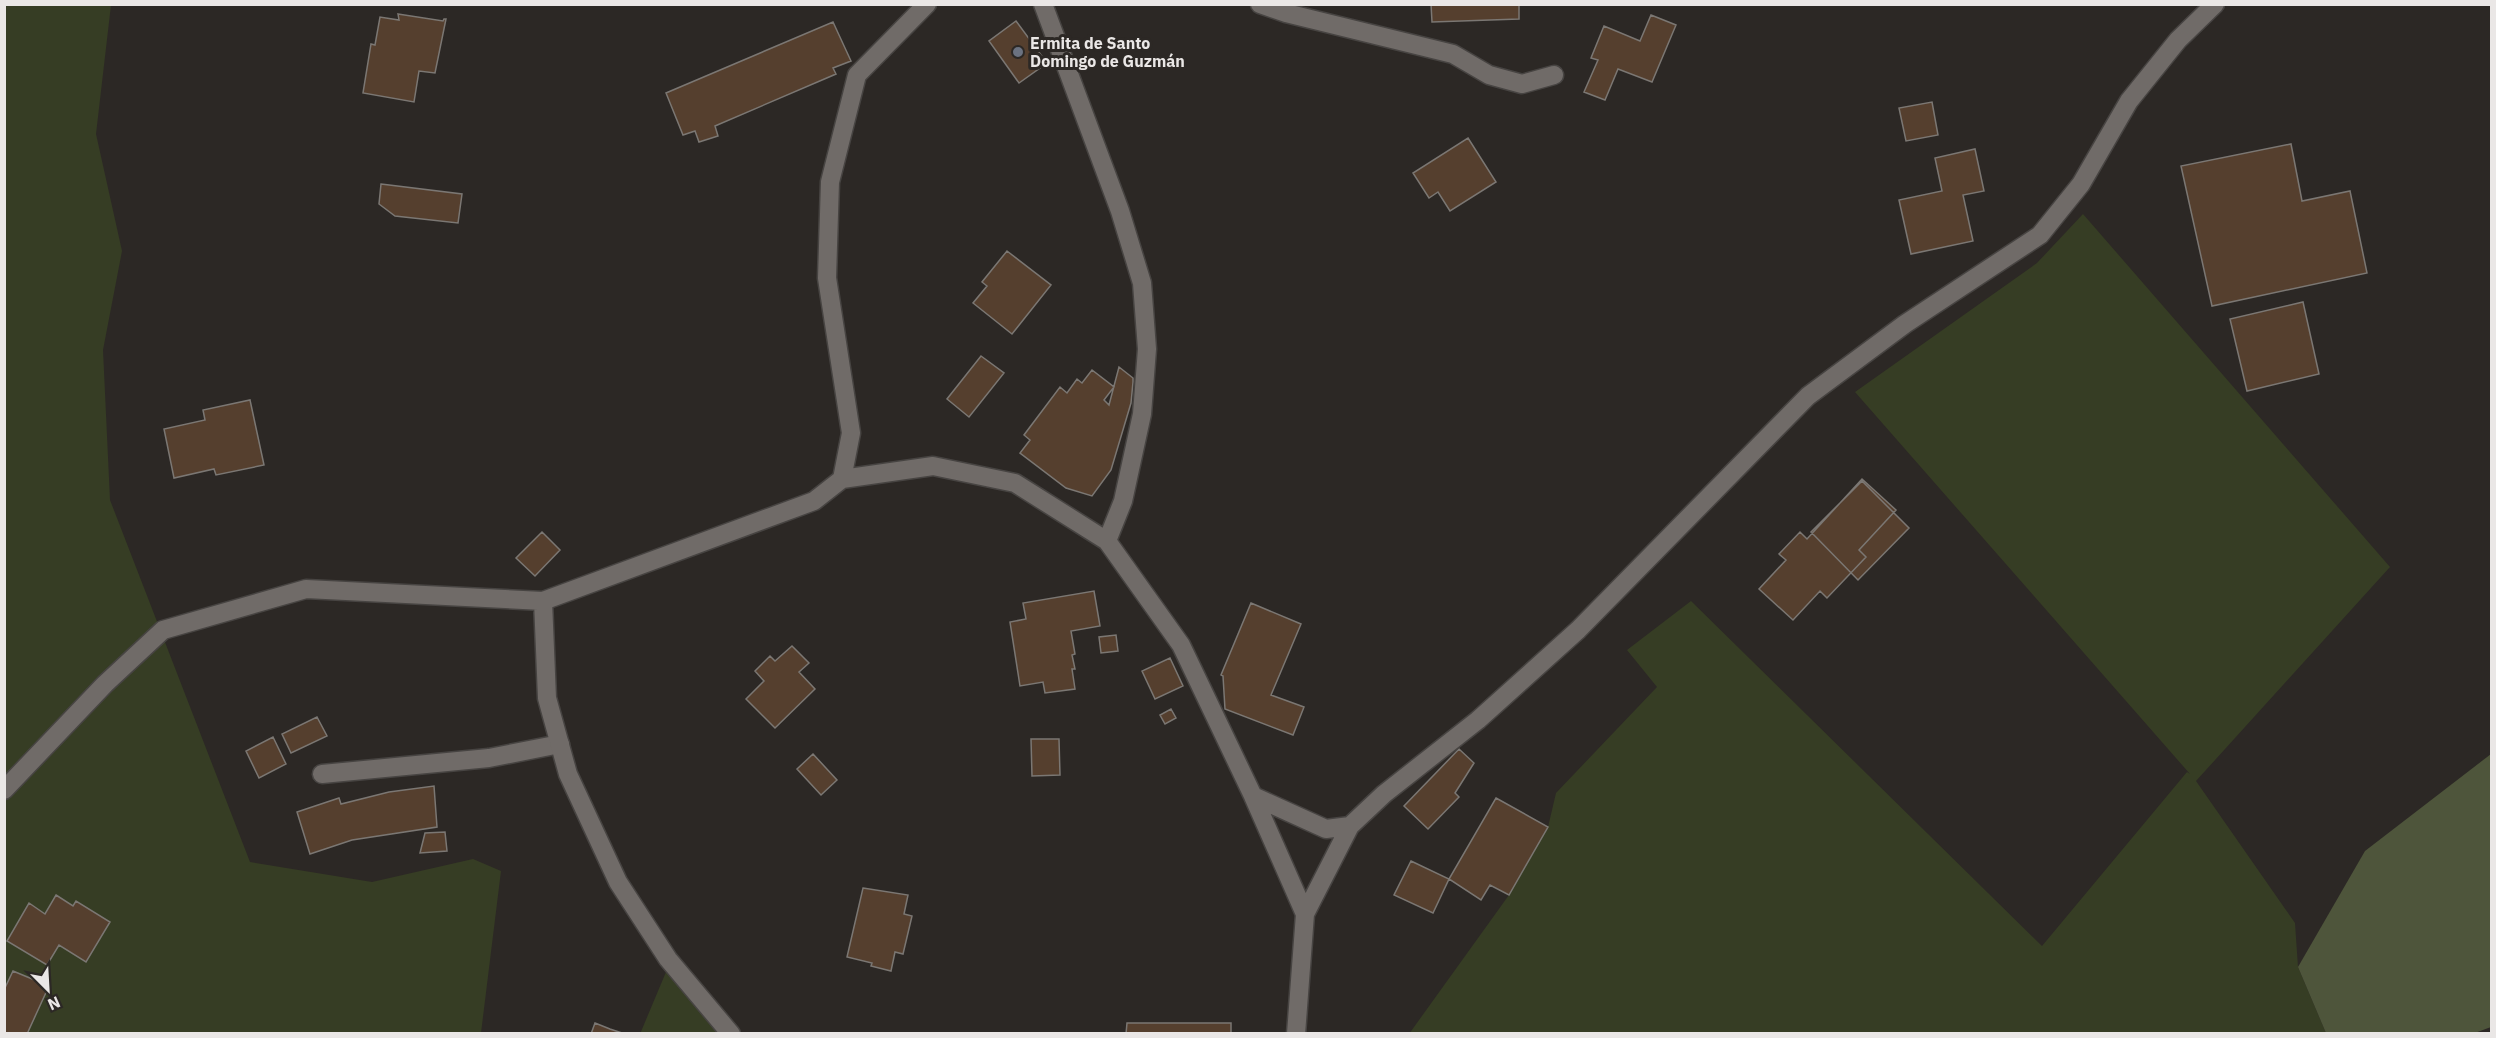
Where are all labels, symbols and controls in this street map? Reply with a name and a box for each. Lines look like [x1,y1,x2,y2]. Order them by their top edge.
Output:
place label: Ermita de Santo Domingo de Guzmán [1030,33,1185,71]
marker: Ermita de Santo Domingo de Guzmán [1011,45,1025,59]
north arrow [18,960,78,1020]
text: N [45,992,63,1015]

